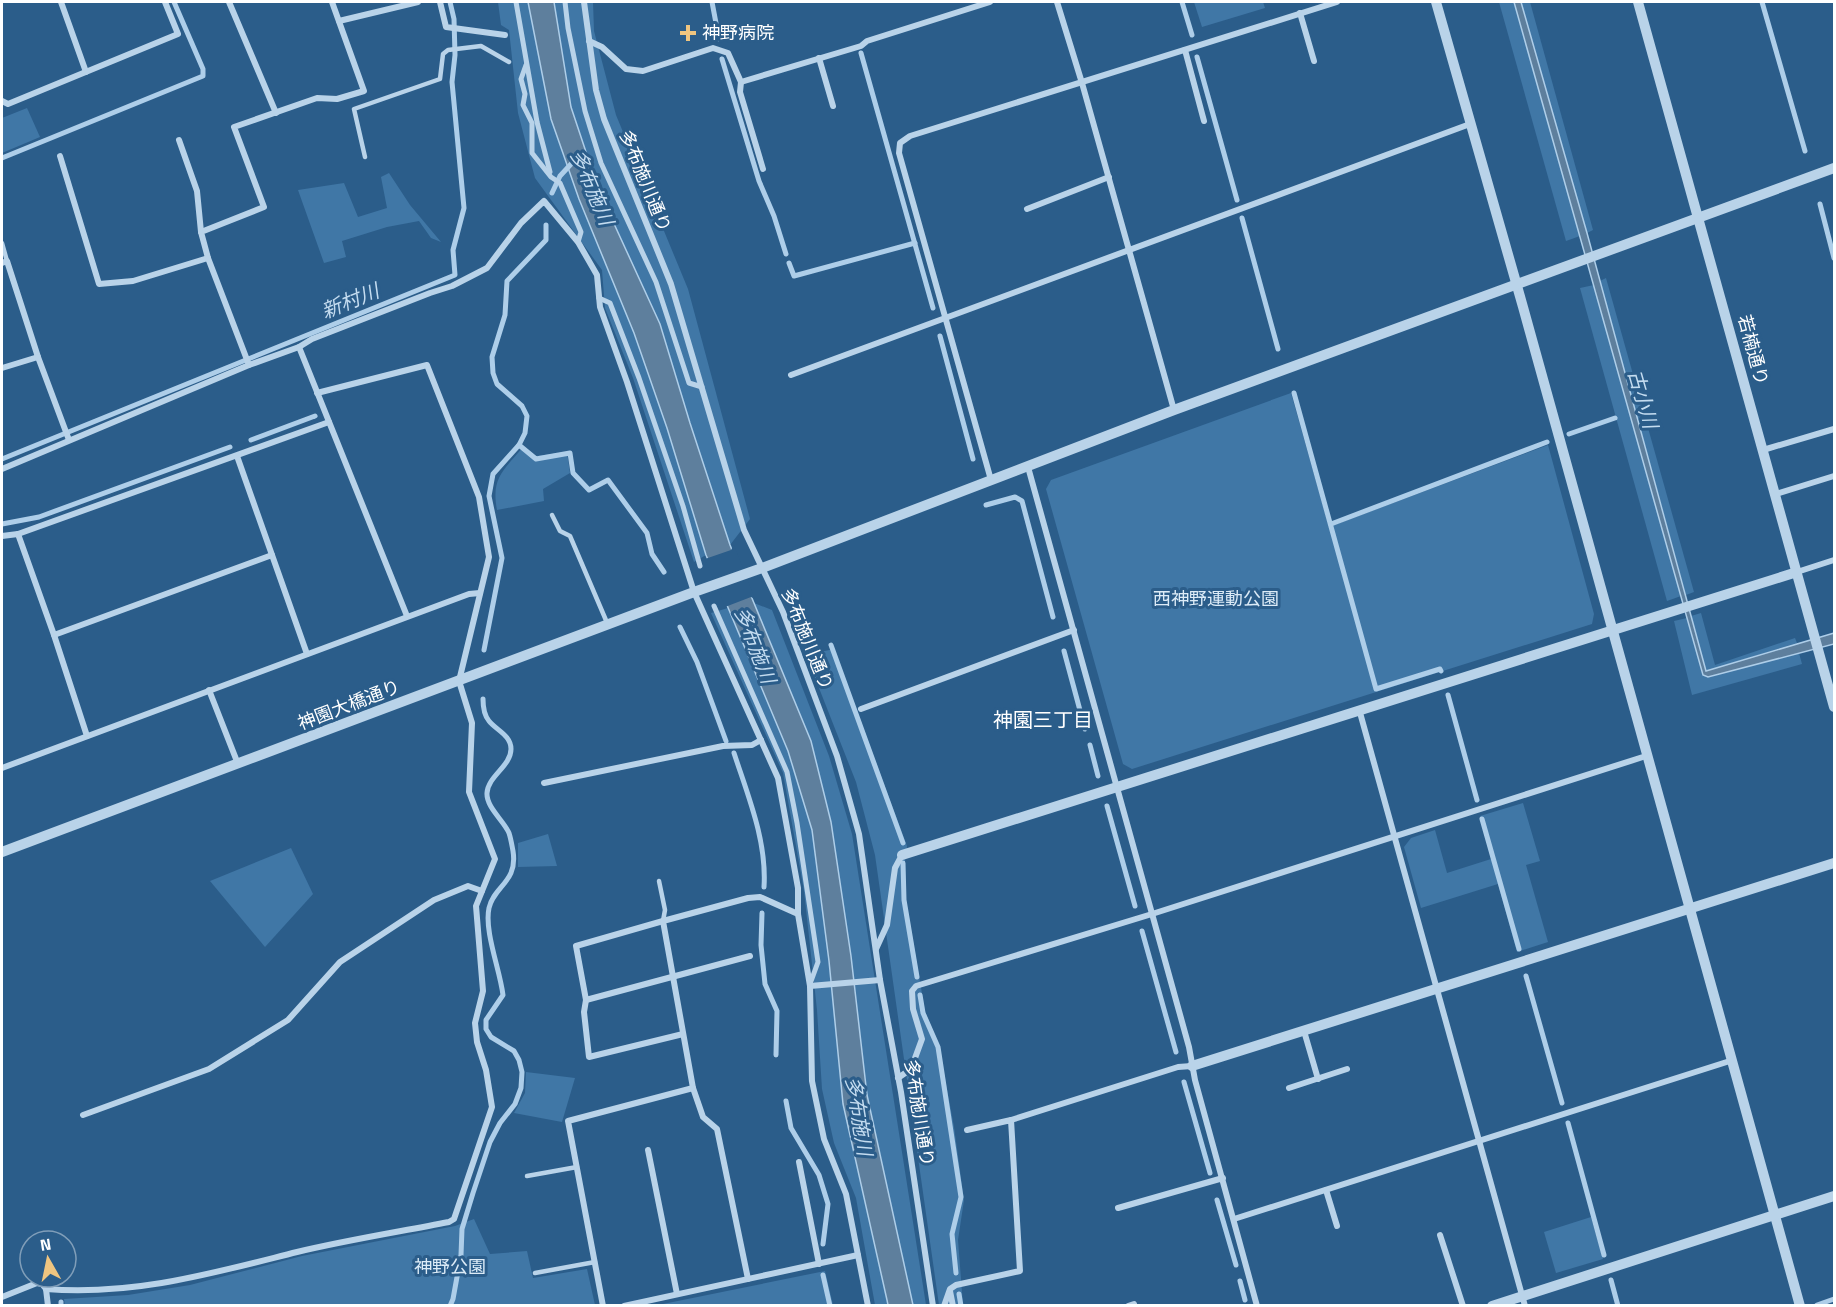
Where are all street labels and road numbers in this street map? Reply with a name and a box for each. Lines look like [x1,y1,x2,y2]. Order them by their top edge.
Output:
street label: 多布施川通り [613,126,678,236]
street label: 若楠通り [1731,312,1776,388]
street label: 多布施川通り [775,584,840,694]
street label: 神園大橋通り [294,673,404,736]
street label: 多布施川通り [898,1057,941,1168]

